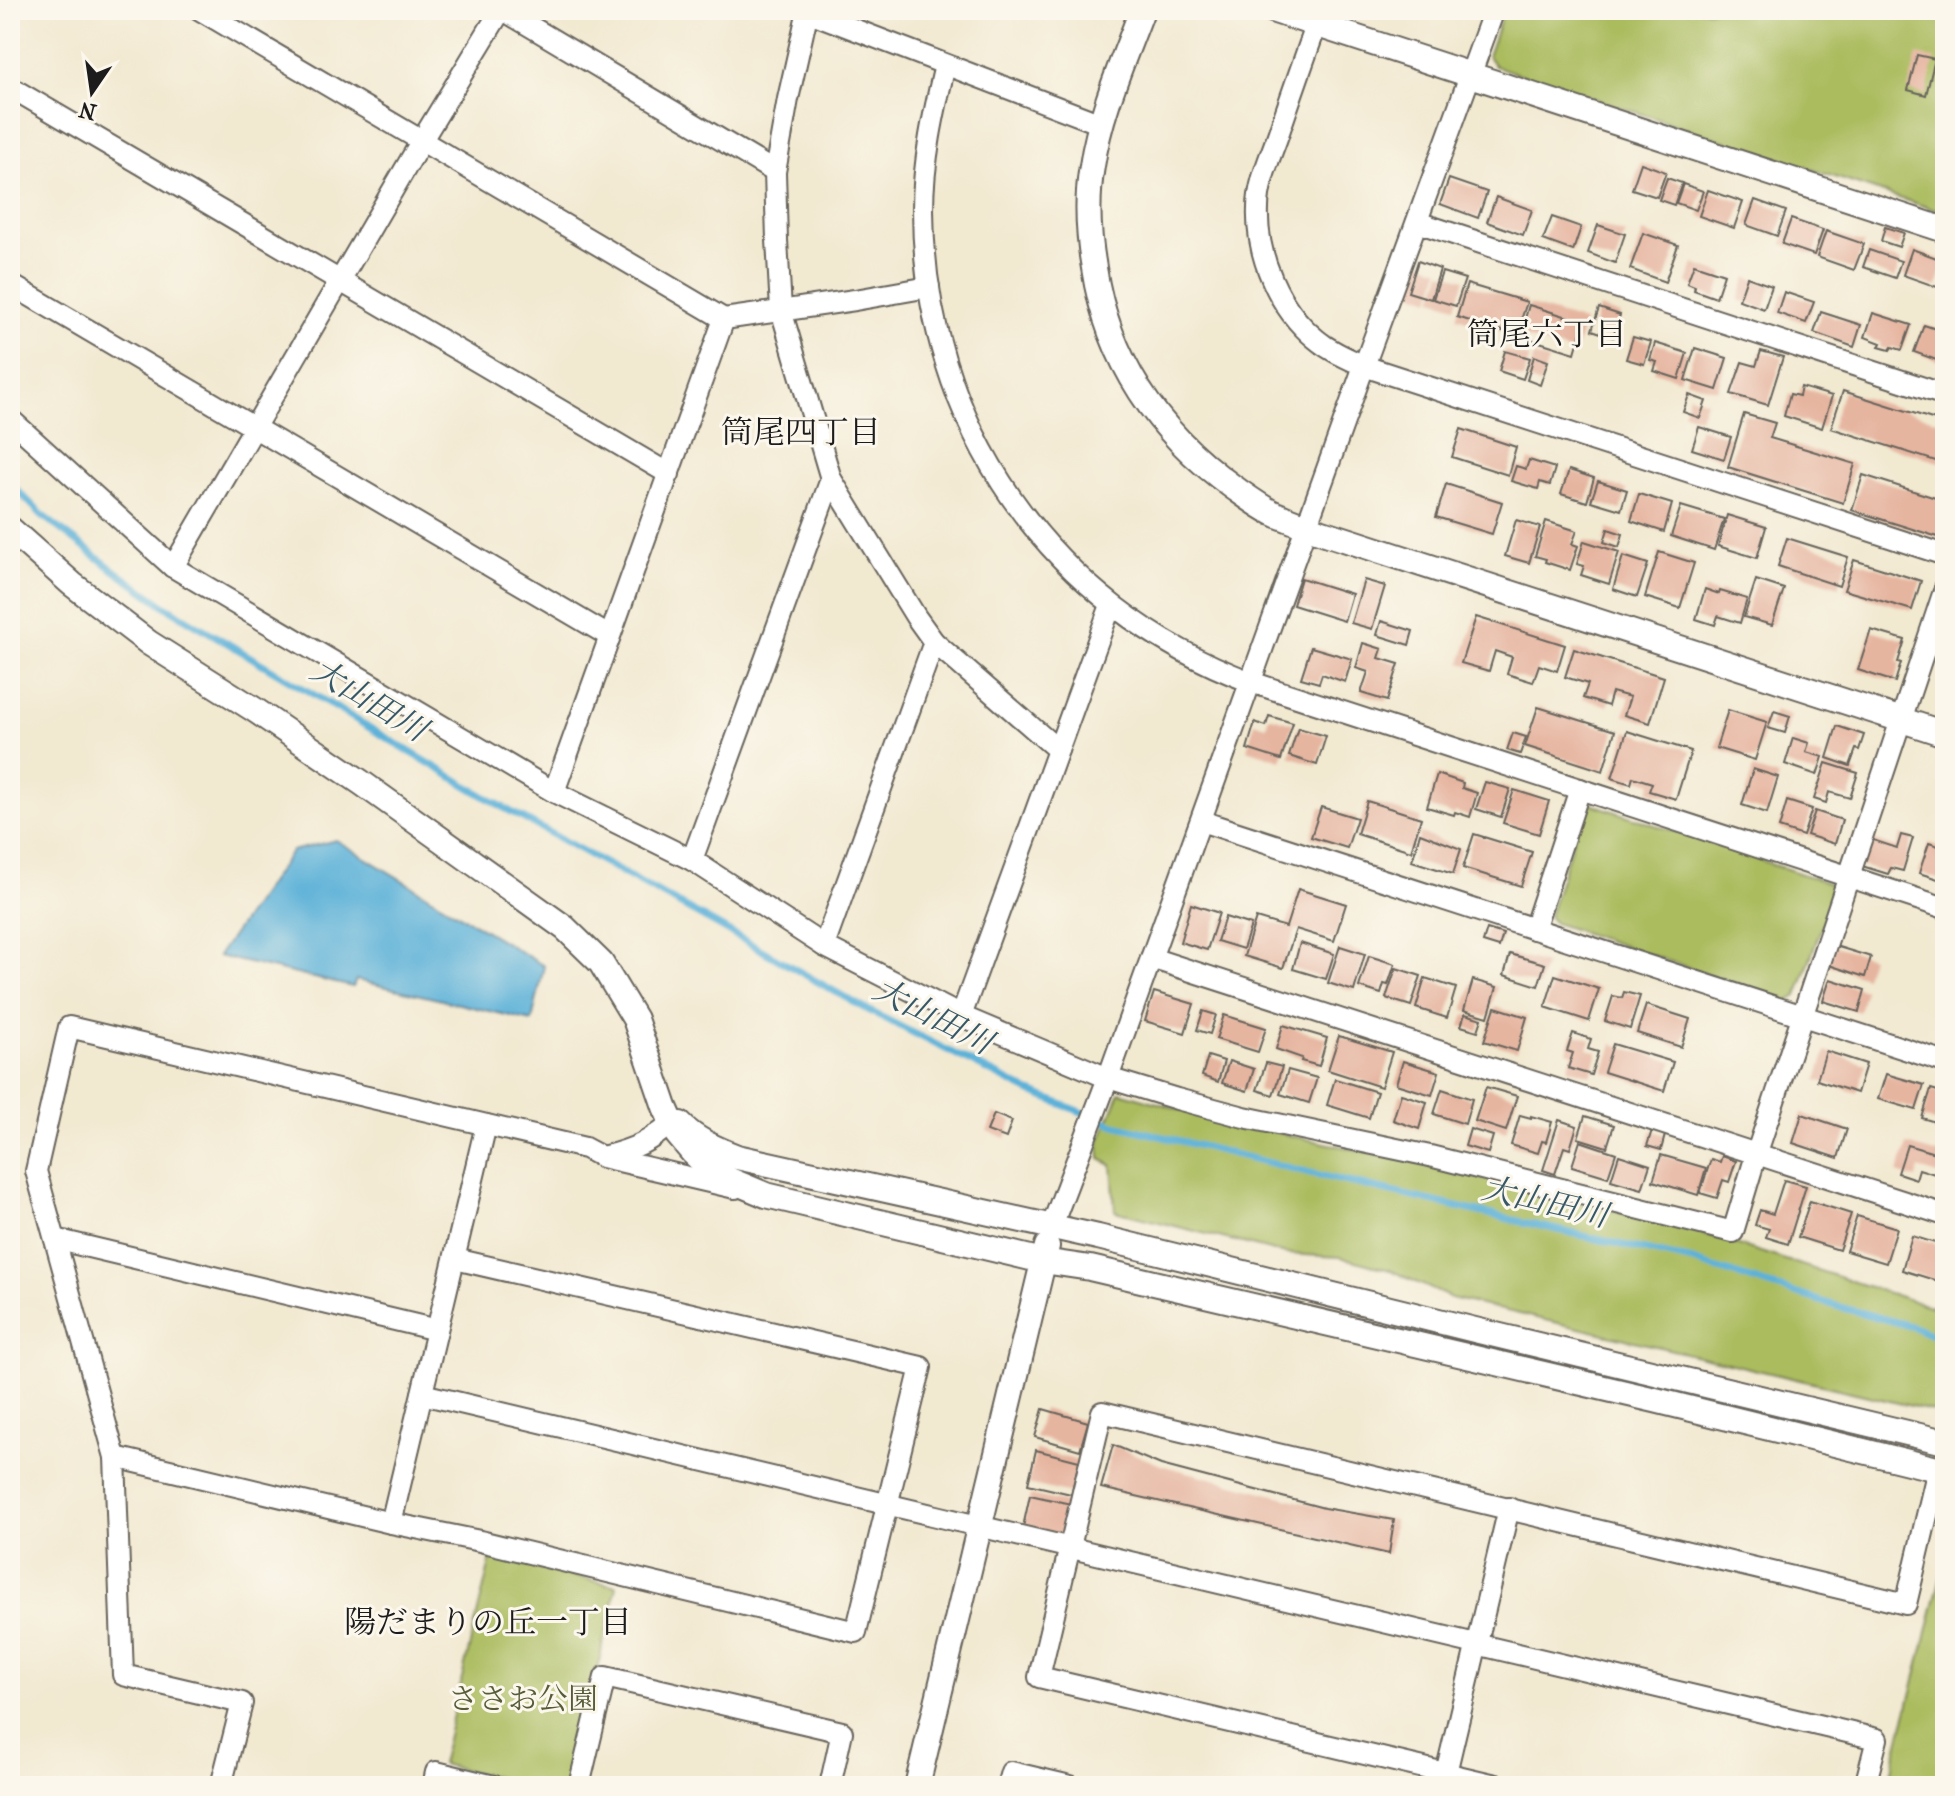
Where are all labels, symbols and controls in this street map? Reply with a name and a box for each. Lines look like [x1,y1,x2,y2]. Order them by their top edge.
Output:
north arrow [52,52,132,132]
text: N [76,96,99,125]
district label: 筒尾六丁目 [1467,316,1627,353]
district label: 筒尾四丁目 [721,414,881,451]
water label: 大山田川 [305,651,436,750]
water label: 大山田川 [868,970,1001,1063]
water label: 大山田川 [1478,1170,1614,1235]
district label: 陽だまりの丘一丁目 [344,1604,632,1641]
park label: ささお公園 [448,1682,598,1717]

